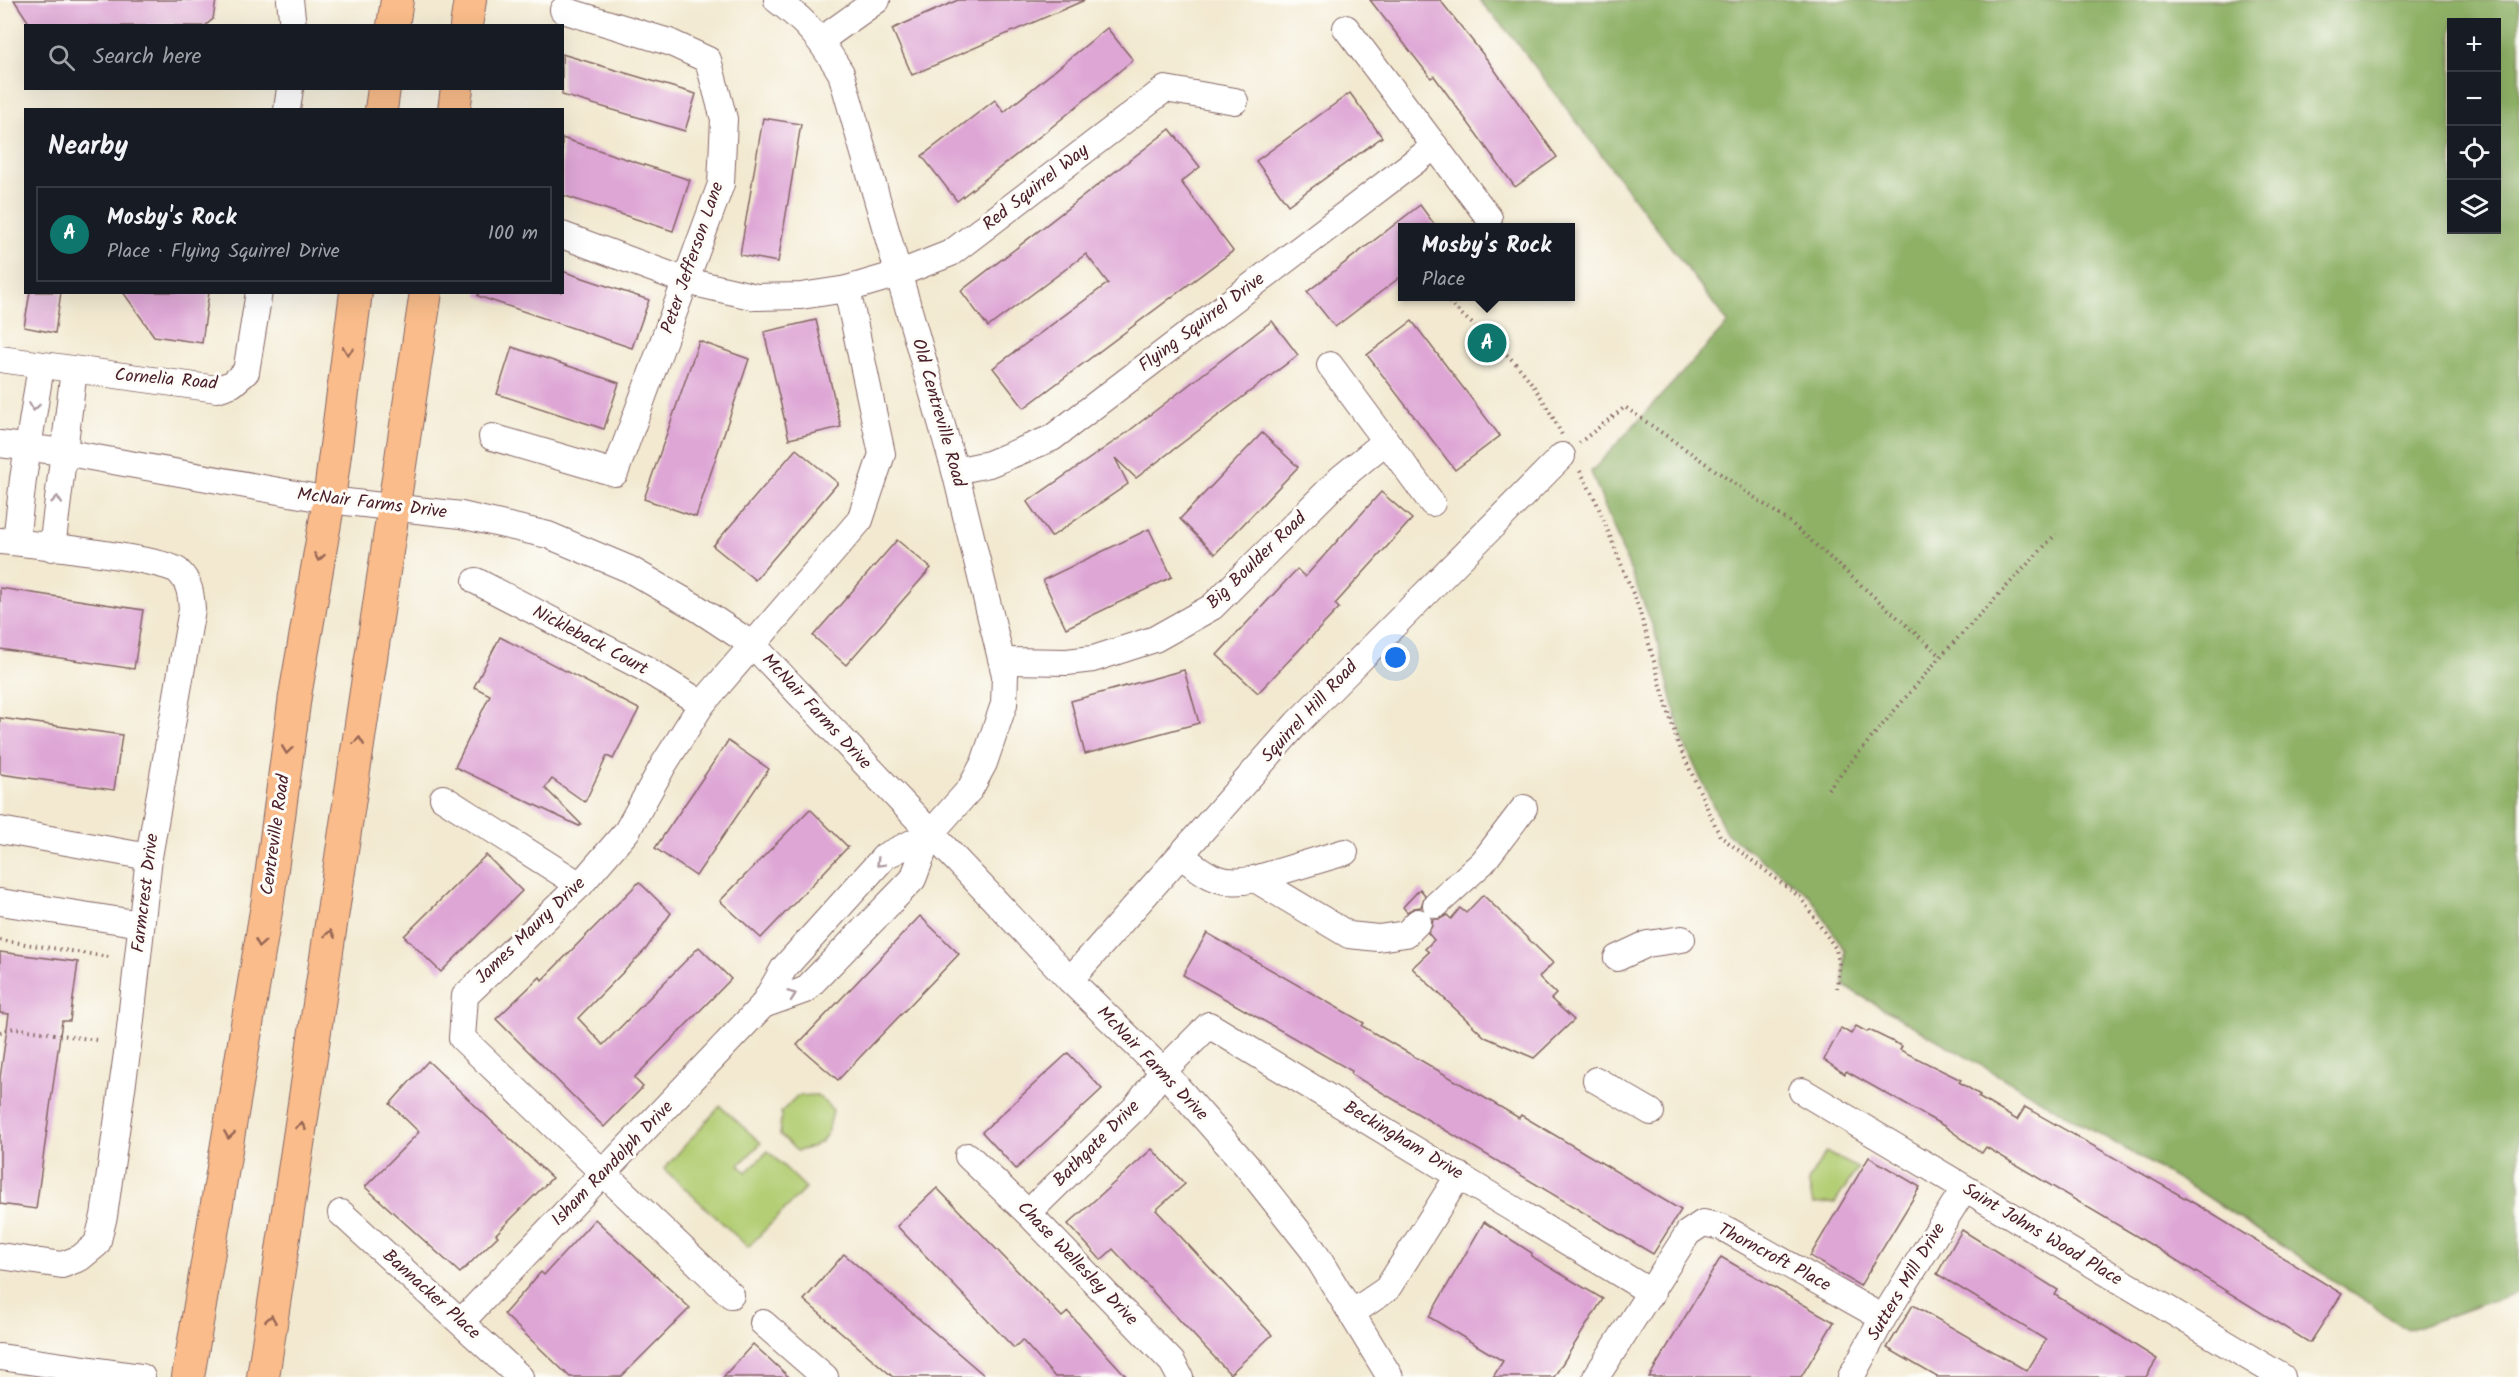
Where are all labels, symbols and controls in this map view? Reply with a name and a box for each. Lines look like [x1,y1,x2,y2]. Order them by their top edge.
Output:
map controls [2447,18,2501,234]
button: + [2447,18,2501,72]
search box [24,24,564,90]
text: Search here [93,40,201,75]
icon: search [45,41,78,74]
button: − [2447,72,2501,126]
text: Nearby [48,126,128,168]
button: locate [2447,126,2501,180]
street label: Red Squirrel Way [976,137,1096,239]
street label: Peter Jefferson Lane [653,178,733,338]
button: layers [2447,180,2501,234]
text: Mosby's Rock [107,201,236,236]
text: A [63,218,76,250]
text: 100 m [488,218,538,250]
popup [1398,223,1575,301]
text: Mosby's Rock [1422,229,1551,264]
text: Place · Flying Squirrel Drive [107,236,340,268]
text: Place [1422,264,1465,296]
street label: Flying Squirrel Drive [1133,266,1271,380]
pin: A [1468,320,1506,366]
street label: Old Centreville Road [903,335,973,492]
one-way arrow [343,346,355,355]
street label: Cornelia Road [113,361,220,399]
one-way arrow [29,403,41,412]
street label: McNair Farms Drive [295,480,449,528]
one-way arrow [50,495,63,504]
street label: Big Boulder Road [1200,505,1315,617]
one-way arrow [313,552,326,562]
street label: Nickleback Court [527,598,654,684]
your location [1381,643,1410,672]
street label: McNair Farms Drive [754,647,878,777]
street label: Squirrel Hill Road [1255,653,1366,770]
one-way arrow [353,736,365,745]
one-way arrow [282,745,294,754]
street label: Centreville Road [253,772,299,897]
street label: Farmcrest Drive [124,832,168,954]
one-way arrow [876,856,887,866]
street label: James Maury Drive [469,870,593,992]
one-way arrow [324,929,336,938]
one-way arrow [255,938,267,948]
one-way arrow [786,989,797,1002]
street label: McNair Farms Drive [1089,1000,1215,1128]
street label: Isham Randolph Drive [545,1094,681,1234]
street label: Bathgate Drive [1047,1094,1147,1194]
street label: Beckingham Drive [1337,1094,1469,1188]
one-way arrow [295,1122,307,1131]
one-way arrow [224,1131,236,1140]
street label: Saint Johns Wood Place [1956,1176,2128,1294]
street label: Chase Wellesley Drive [1009,1195,1145,1333]
street label: Thorncroft Place [1712,1216,1836,1300]
street label: Sutters Mill Drive [1860,1217,1954,1347]
street label: Bannacker Place [375,1243,487,1347]
one-way arrow [265,1314,277,1324]

